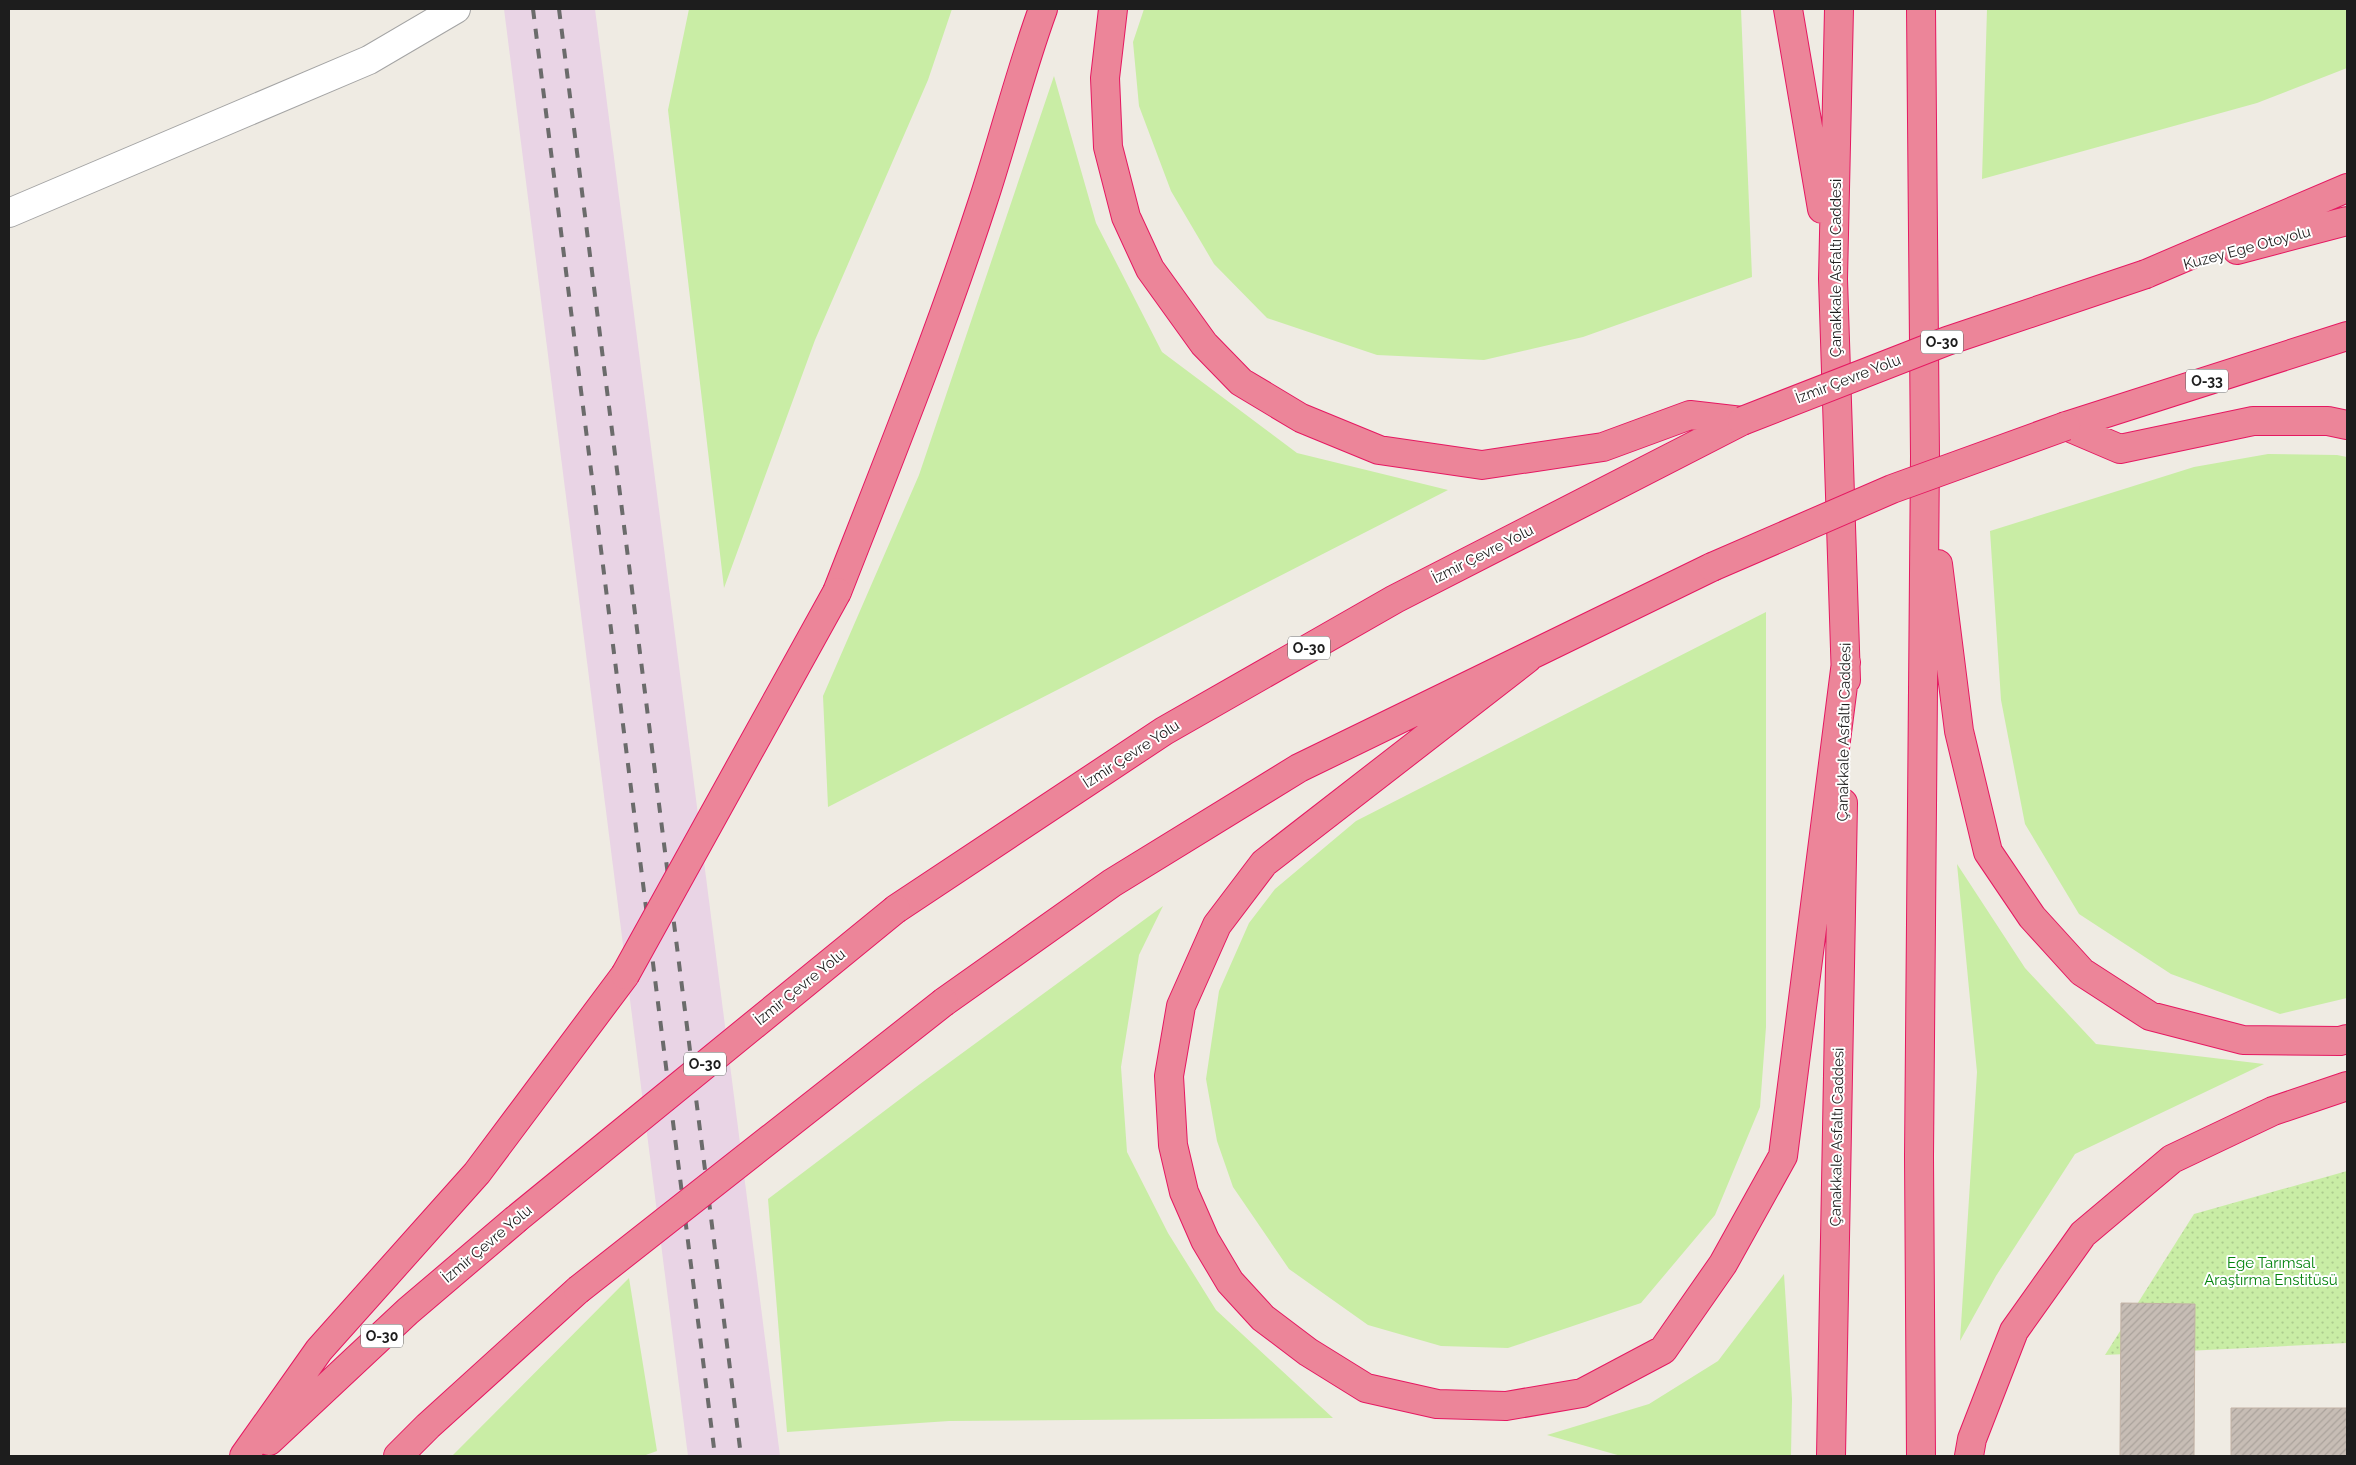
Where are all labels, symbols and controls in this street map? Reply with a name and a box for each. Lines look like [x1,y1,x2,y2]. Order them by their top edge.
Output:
street label: Çanakkale Asfaltı Caddesi [1827,179,1845,357]
street label: Kuzey Ege Otoyolu [2181,222,2313,274]
road number: O-30 [1921,331,1963,354]
street label: İzmir Çevre Yolu [1793,350,1903,407]
road number: O-33 [2186,370,2228,392]
street label: İzmir Çevre Yolu [1429,520,1537,587]
road number: O-30 [1288,636,1330,660]
street label: Çanakkale Asfaltı Caddesi [1833,643,1855,821]
street label: İzmir Çevre Yolu [1079,715,1183,792]
street label: İzmir Çevre Yolu [750,944,849,1029]
street label: Çanakkale Asfaltı Caddesi [1826,1048,1848,1226]
road number: O-30 [684,1052,726,1076]
street label: İzmir Çevre Yolu [438,1201,535,1287]
park label: Ege Tarımsal Araştırma Enstitüsü [2204,1254,2338,1289]
road number: O-30 [361,1324,403,1348]

